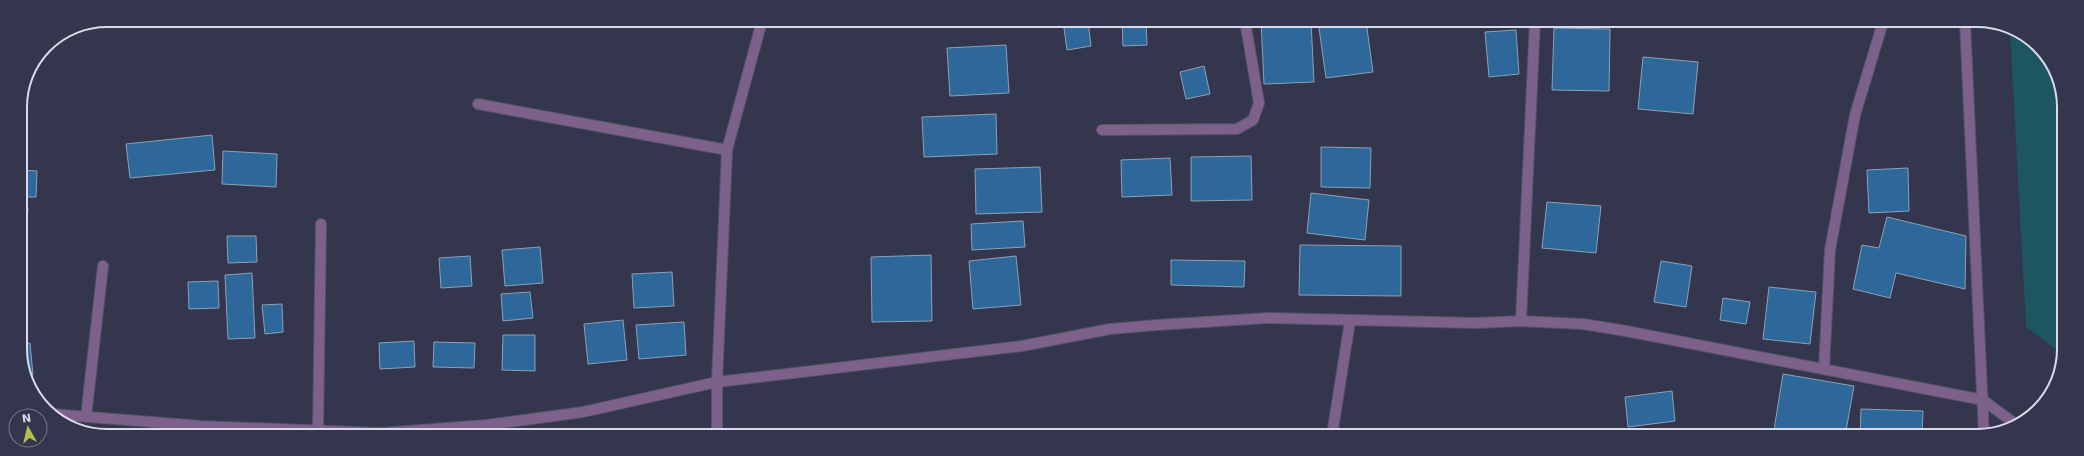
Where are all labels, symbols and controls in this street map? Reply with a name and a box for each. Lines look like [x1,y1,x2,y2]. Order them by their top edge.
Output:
north arrow [8,408,48,448]
text: N [21,412,32,426]

